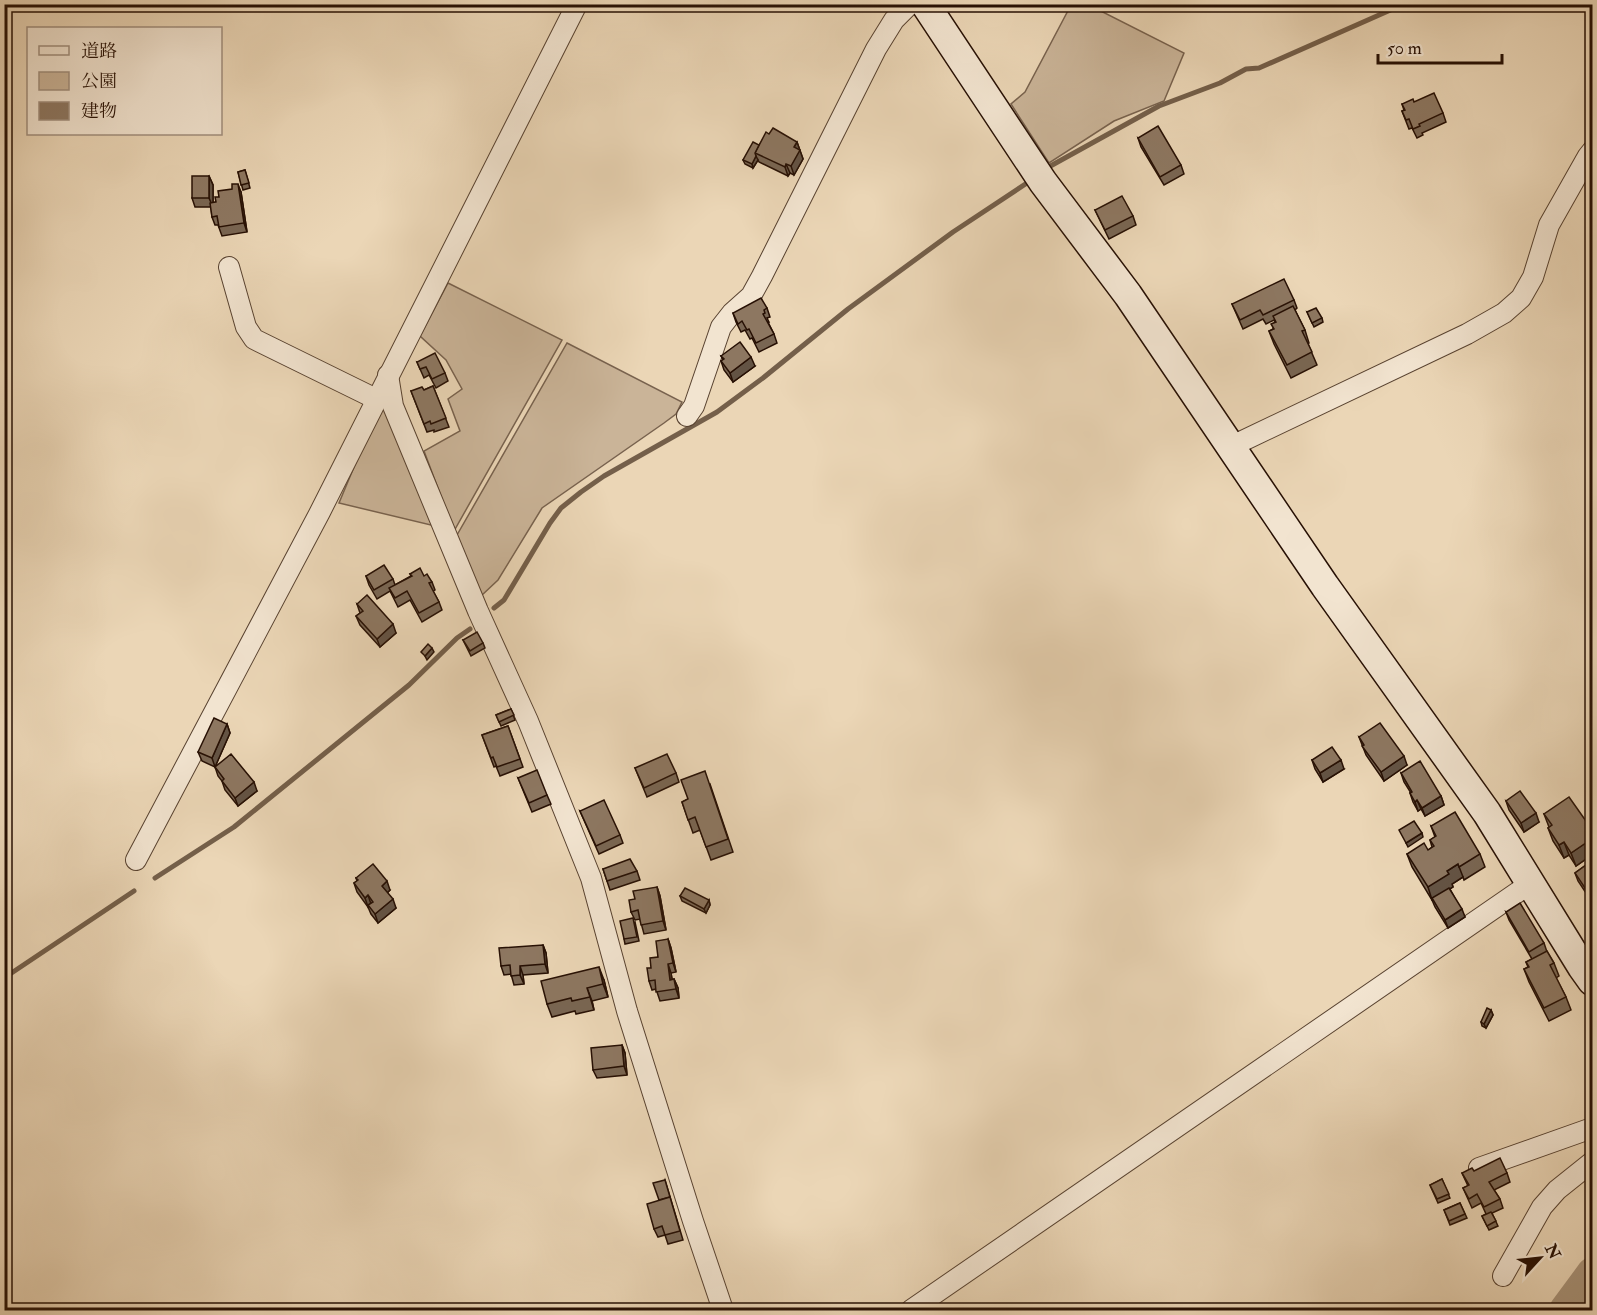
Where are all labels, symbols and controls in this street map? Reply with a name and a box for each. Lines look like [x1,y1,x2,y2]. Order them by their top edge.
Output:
legend [27,27,222,135]
scale bar [1378,27,1502,65]
text: 50 m [1387,37,1422,60]
text: 道路 [81,40,117,63]
text: 公園 [81,70,117,93]
text: 建物 [81,100,117,123]
north arrow [1510,1228,1570,1288]
text: N [1540,1240,1565,1263]

